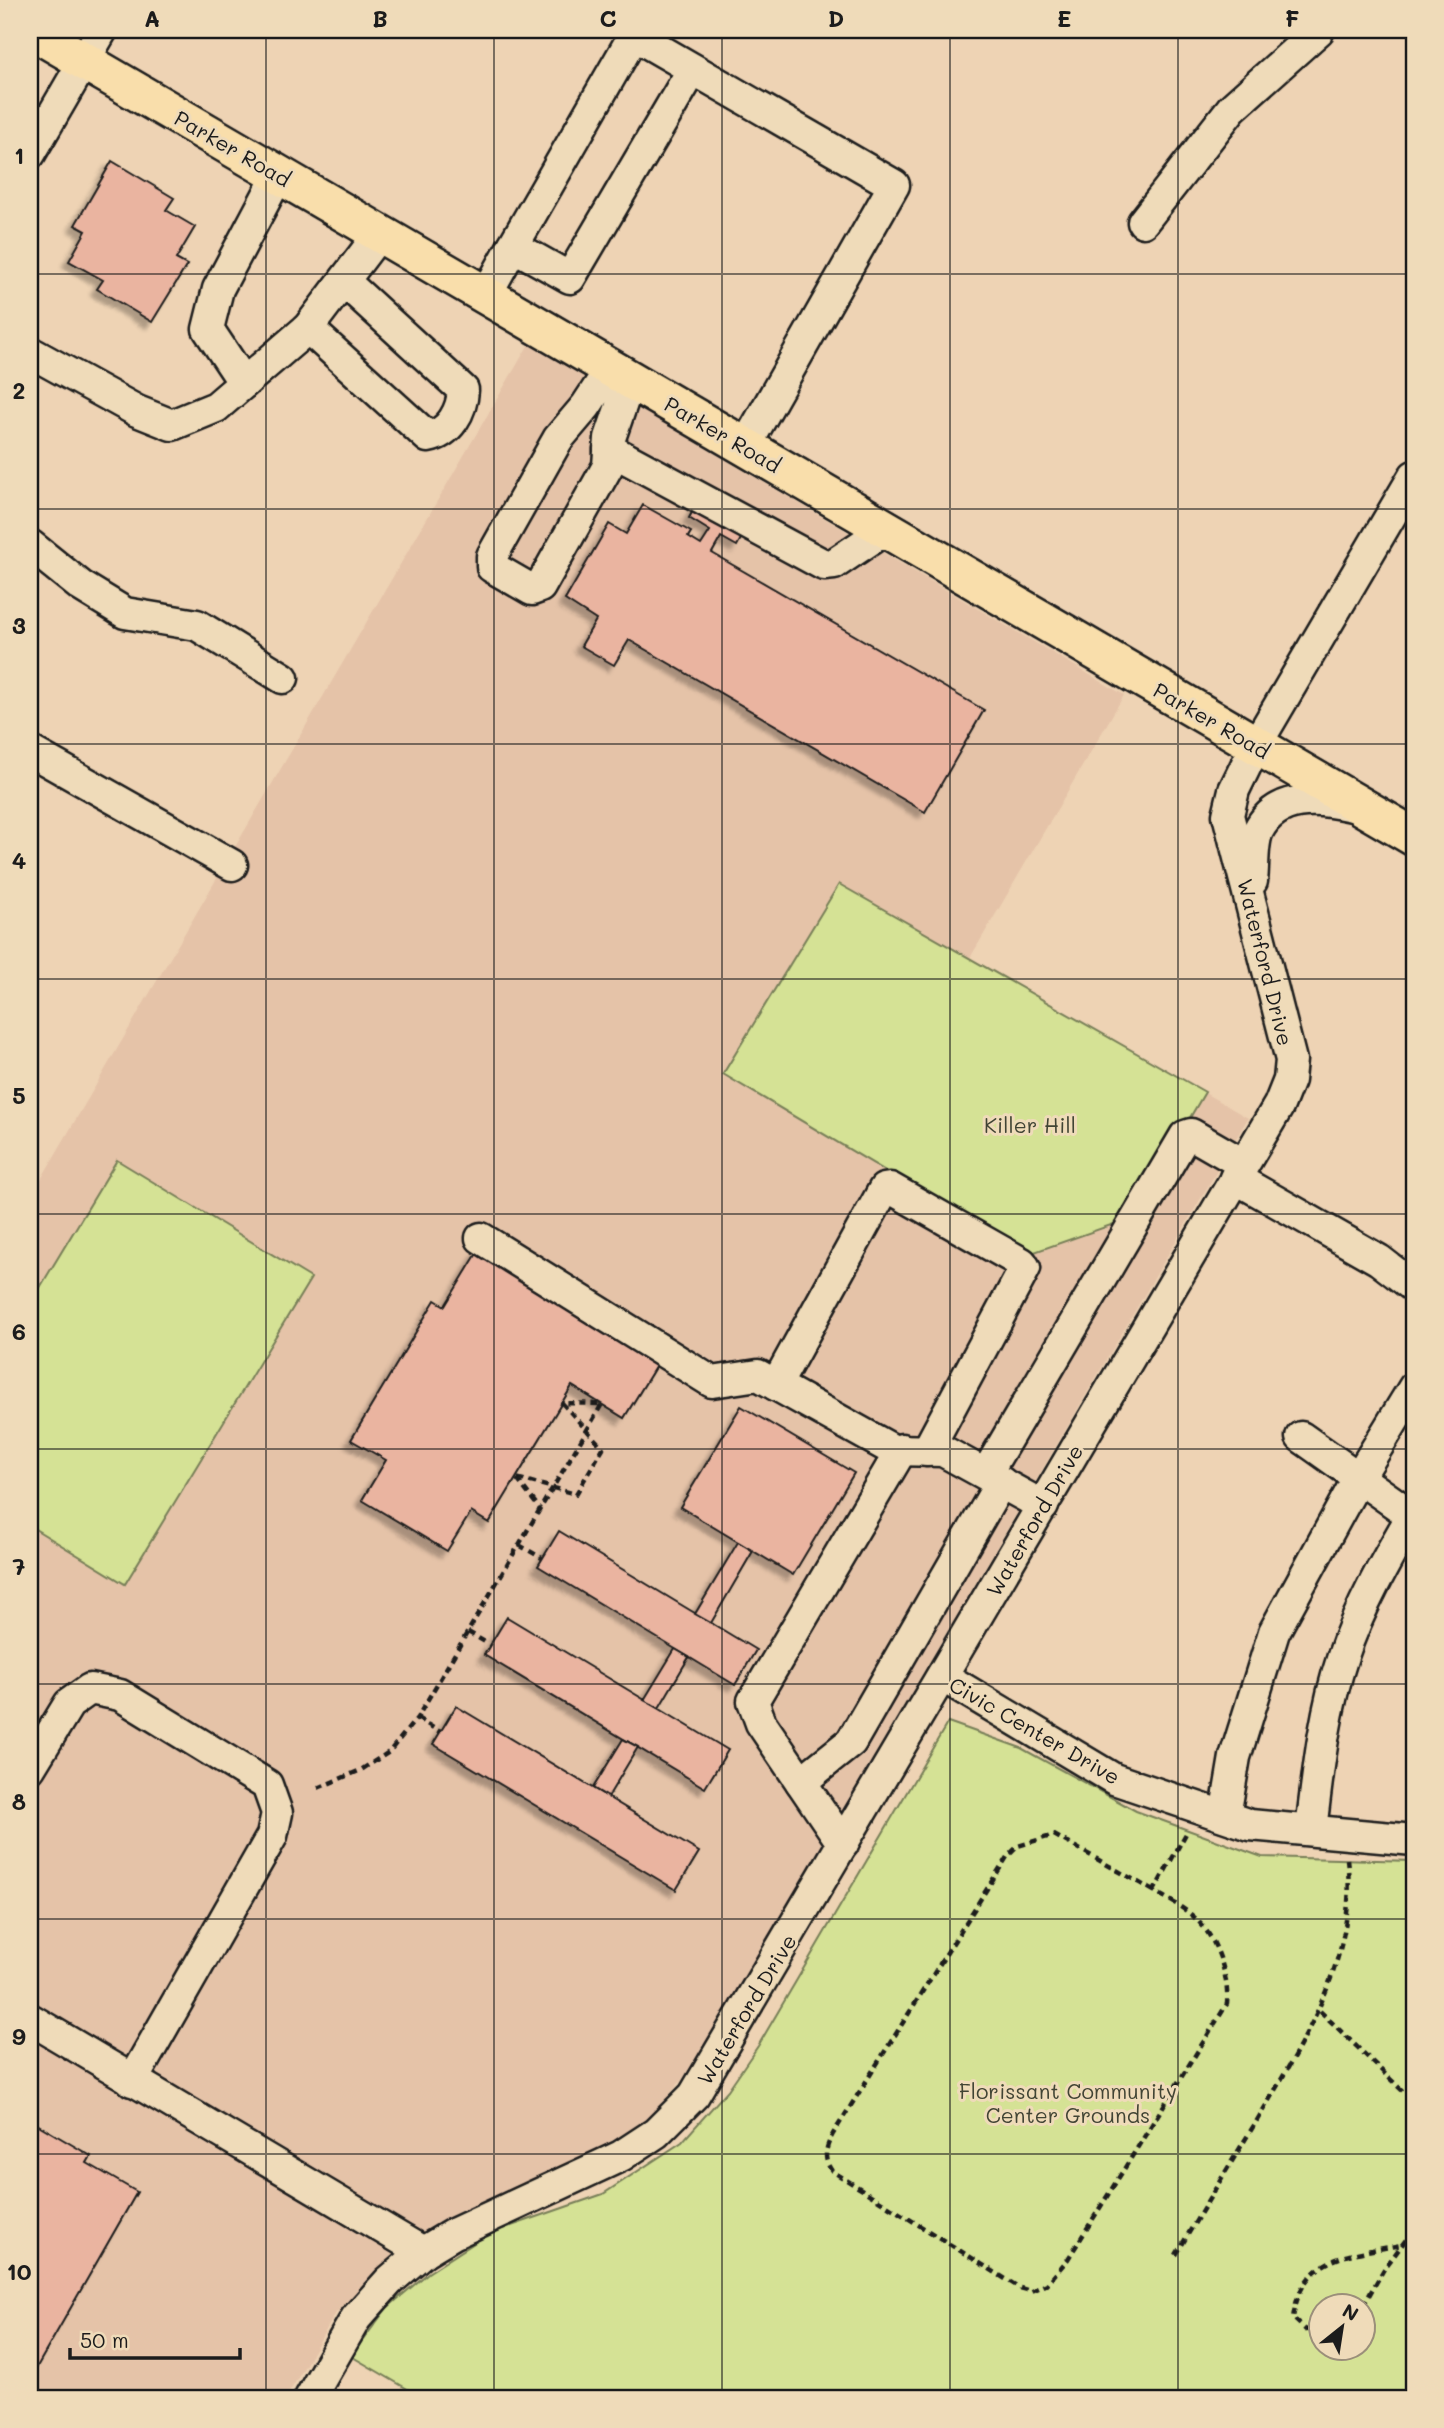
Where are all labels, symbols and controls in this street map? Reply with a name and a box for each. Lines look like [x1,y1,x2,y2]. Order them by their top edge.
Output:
text: A [144,3,160,33]
text: B [372,3,388,33]
text: C [599,3,617,33]
text: D [828,3,844,33]
text: E [1057,3,1071,33]
text: F [1285,3,1299,33]
street label: Parker Road [170,104,296,192]
text: 1 [14,140,24,170]
text: 2 [13,375,25,405]
street label: Parker Road [660,390,786,478]
text: 3 [12,610,26,640]
street label: Parker Road [1149,676,1275,764]
text: 4 [12,845,26,875]
street label: Waterford Drive [1232,876,1300,1048]
text: 5 [12,1080,26,1110]
park label: Killer Hill [984,1111,1076,1138]
text: 6 [12,1316,26,1346]
street label: Waterford Drive [980,1439,1088,1601]
text: 7 [13,1551,26,1581]
street label: Civic Center Drive [945,1670,1125,1790]
text: 8 [12,1786,26,1816]
street label: Waterford Drive [690,1929,802,2089]
text: 9 [12,2021,26,2051]
park label: Florissant Community Center Grounds [959,2077,1177,2128]
text: 10 [7,2256,32,2286]
north arrow [1308,2292,1378,2362]
text: N [1338,2297,1363,2326]
scale bar [70,2316,240,2360]
text: 50 m [80,2326,129,2353]

